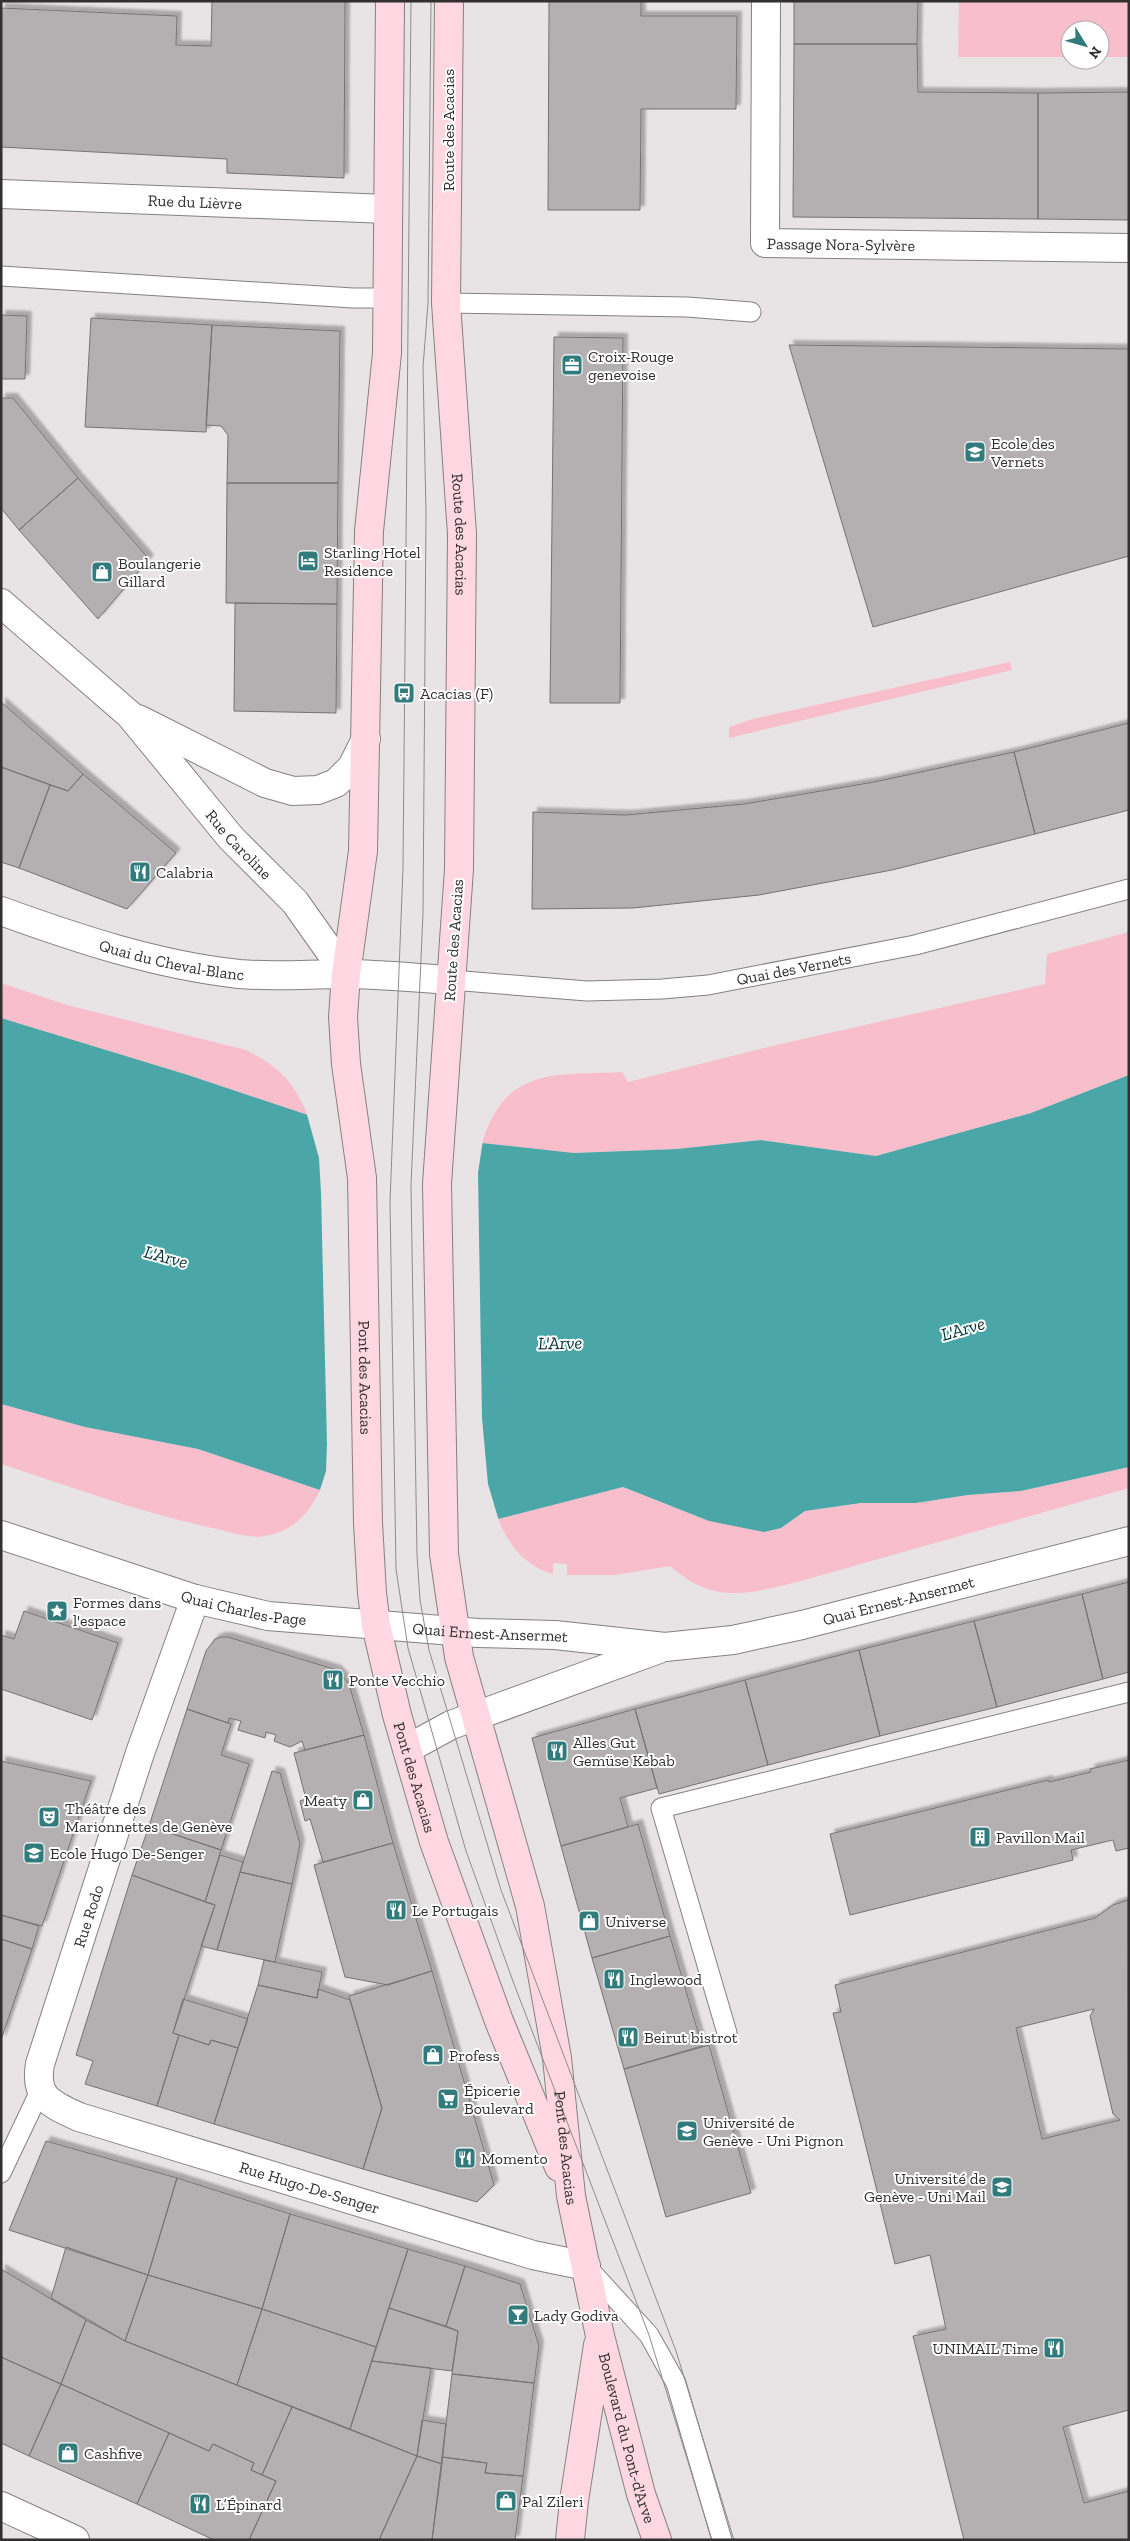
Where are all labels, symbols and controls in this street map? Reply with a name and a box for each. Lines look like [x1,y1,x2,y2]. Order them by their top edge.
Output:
north arrow [1060,20,1110,70]
text: N [1085,43,1105,62]
street label: Route des Acacias [439,69,458,191]
street label: Rue du Lièvre [147,191,242,213]
street label: Passage Nora-Sylvère [767,234,915,255]
place label: Croix-Rouge genevoise [588,347,674,384]
office icon: Croix-Rouge genevoise [560,353,584,377]
place label: Ecole des Vernets [990,434,1055,471]
school or university icon: Ecole des Vernets [963,440,987,464]
street label: Route des Acacias [448,473,471,596]
place label: Starling Hotel Residence [324,543,421,580]
hotel icon: Starling Hotel Residence [296,549,320,573]
place label: Boulangerie Gillard [118,554,201,591]
shop icon: Boulangerie Gillard [90,560,114,584]
bus stop icon: Acacias (F) [392,681,416,705]
place label: Acacias (F) [420,684,493,703]
street label: Rue Caroline [202,806,276,883]
restaurant icon: Calabria [128,860,152,884]
place label: Calabria [156,863,214,882]
street label: Route des Acacias [440,878,467,1002]
street label: Quai du Cheval-Blanc [97,936,245,984]
street label: Quai des Vernets [735,949,853,989]
water label: L'Arve [142,1241,190,1273]
water label: L'Arve [939,1312,987,1346]
street label: Pont des Acacias [354,1320,375,1435]
water label: L'Arve [538,1332,583,1354]
street label: Quai Ernest-Ansermet [821,1572,976,1629]
street label: Quai Charles-Page [179,1586,307,1629]
place label: Formes dans l'espace [73,1593,161,1630]
place icon: Formes dans l'espace [45,1599,69,1623]
street label: Quai Ernest-Ansermet [412,1619,569,1646]
restaurant icon: Ponte Vecchio [321,1668,345,1692]
place label: Ponte Vecchio [349,1671,445,1690]
street label: Pont des Acacias [390,1720,440,1835]
place label: Alles Gut Gemüse Kebab [573,1733,675,1770]
restaurant icon: Alles Gut Gemüse Kebab [545,1739,569,1763]
shop icon: Meaty [351,1788,375,1812]
place label: Meaty [304,1791,348,1810]
place label: Théâtre des Marionnettes de Genève [65,1799,232,1836]
theatre icon: Théâtre des Marionnettes de Genève [37,1805,61,1829]
building icon: Pavillon Mail [968,1825,992,1849]
place label: Pavillon Mail [996,1828,1085,1847]
school or university icon: Ecole Hugo De-Senger [22,1841,46,1865]
place label: Ecole Hugo De-Senger [50,1844,205,1863]
street label: Rue Rodo [69,1882,108,1950]
restaurant icon: Le Portugais [384,1898,408,1922]
place label: Le Portugais [412,1901,499,1920]
shop icon: Universe [577,1909,601,1933]
place label: Universe [605,1912,666,1931]
restaurant icon: Inglewood [602,1967,626,1991]
place label: Inglewood [630,1970,702,1989]
restaurant icon: Beirut bistrot [616,2025,640,2049]
place label: Beirut bistrot [644,2028,738,2047]
shop icon: Profess [421,2043,445,2067]
place label: Profess [449,2046,500,2065]
place label: Épicerie Boulevard [464,2081,534,2118]
supermarket icon: Épicerie Boulevard [436,2087,460,2111]
street label: Pont des Acacias [550,2090,582,2206]
place label: Université de Genève - Uni Pignon [703,2113,844,2150]
school or university icon: Université de Genève - Uni Pignon [675,2119,699,2143]
restaurant icon: Momento [453,2146,477,2170]
place label: Momento [481,2149,548,2168]
street label: Rue Hugo-De-Senger [237,2157,382,2218]
place label: Université de Genève - Uni Mail [864,2169,986,2206]
school or university icon: Université de Genève - Uni Mail [990,2175,1014,2199]
bar icon: Lady Godiva [506,2303,530,2327]
place label: Lady Godiva [534,2306,619,2325]
restaurant icon: UNIMAIL Time [1042,2336,1066,2360]
place label: UNIMAIL Time [933,2339,1038,2358]
street label: Boulevard du Pont-d'Arve [595,2351,659,2526]
shop icon: Cashfive [56,2441,80,2465]
place label: Cashfive [84,2444,142,2463]
shop icon: Pal Zileri [494,2489,518,2513]
restaurant icon: L’Épinard [188,2492,212,2516]
place label: Pal Zileri [522,2492,584,2511]
place label: L’Épinard [216,2495,282,2514]

